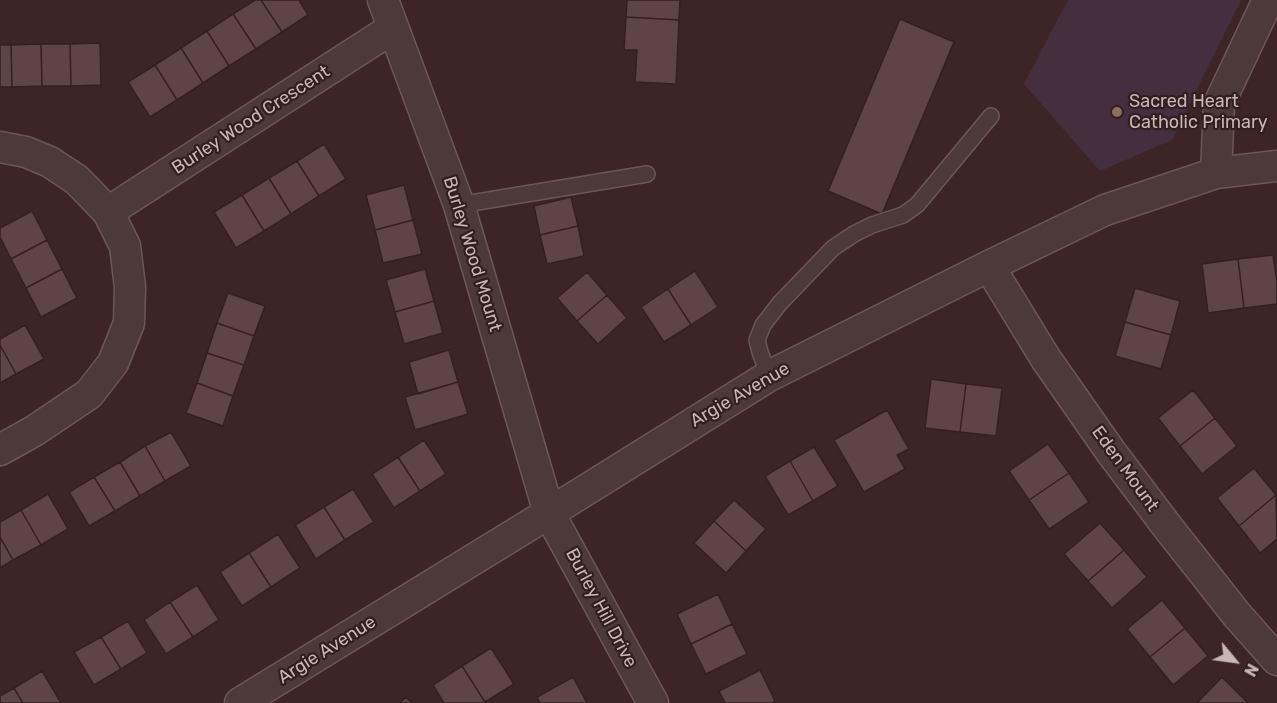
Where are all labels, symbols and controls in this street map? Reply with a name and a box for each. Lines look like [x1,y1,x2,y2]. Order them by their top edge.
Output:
street label: Burley Wood Crescent [168,61,334,179]
place label: Sacred Heart Catholic Primary [1129,91,1268,134]
marker: Sacred Heart Catholic Primary [1110,105,1124,119]
street label: Burley Wood Mount [438,174,506,334]
street label: Argie Avenue [686,358,794,432]
street label: Eden Mount [1087,422,1163,516]
street label: Burley Hill Drive [561,545,641,671]
street label: Argie Avenue [274,611,380,689]
north arrow [1205,631,1265,691]
text: N [1240,660,1262,680]

